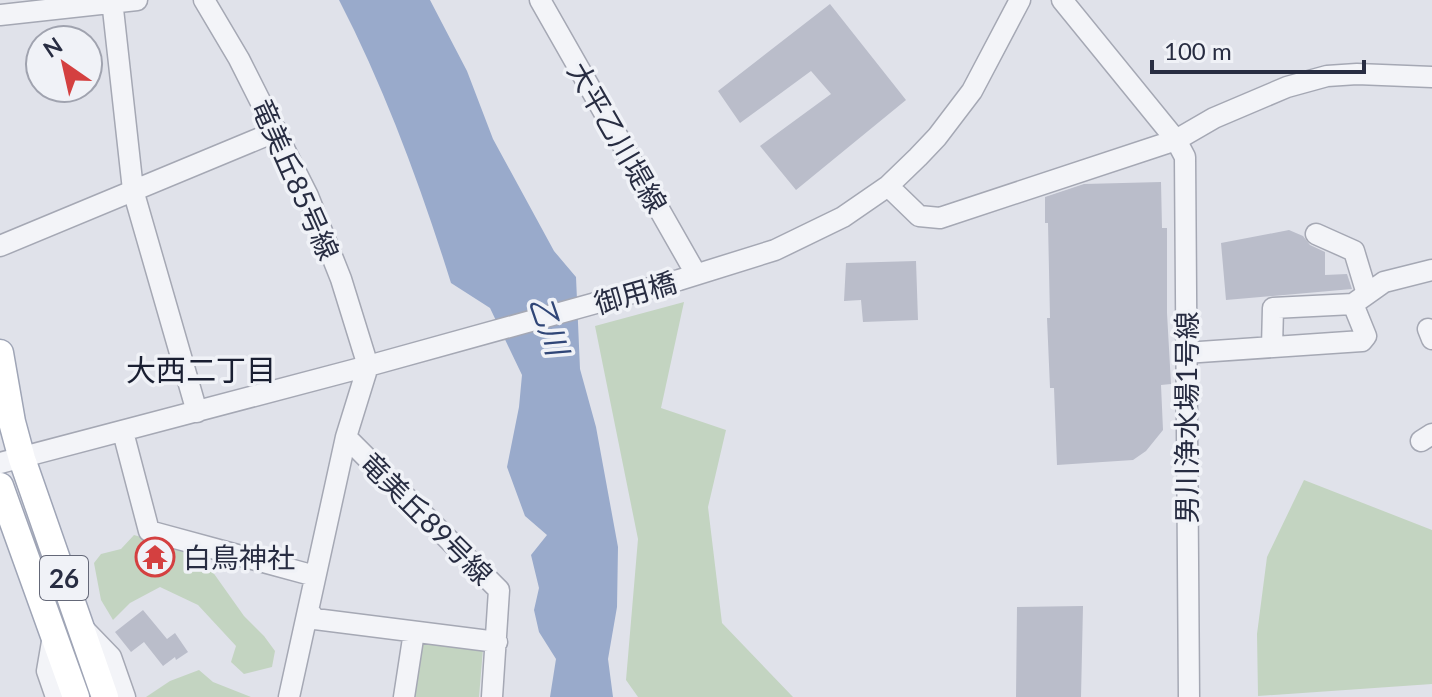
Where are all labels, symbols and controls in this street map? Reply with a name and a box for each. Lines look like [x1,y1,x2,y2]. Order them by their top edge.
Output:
north arrow [24,24,104,104]
scale bar [1152,24,1364,74]
text: N [38,31,67,63]
text: 100 m [1164,36,1232,65]
street label: 大平乙川堤線 [561,56,675,218]
street label: 竜美丘85号線 [245,93,347,265]
street label: 御用橋 [590,264,680,320]
water label: 乙川 [523,291,578,362]
street label: 男川浄水場1号線 [1169,311,1203,523]
district label: 大西二丁目 [126,351,276,387]
street label: 竜美丘89号線 [354,445,500,591]
temple icon: 白鳥神社 [134,536,176,578]
place label: 白鳥神社 [183,540,295,574]
road number: 26 [40,556,88,600]

